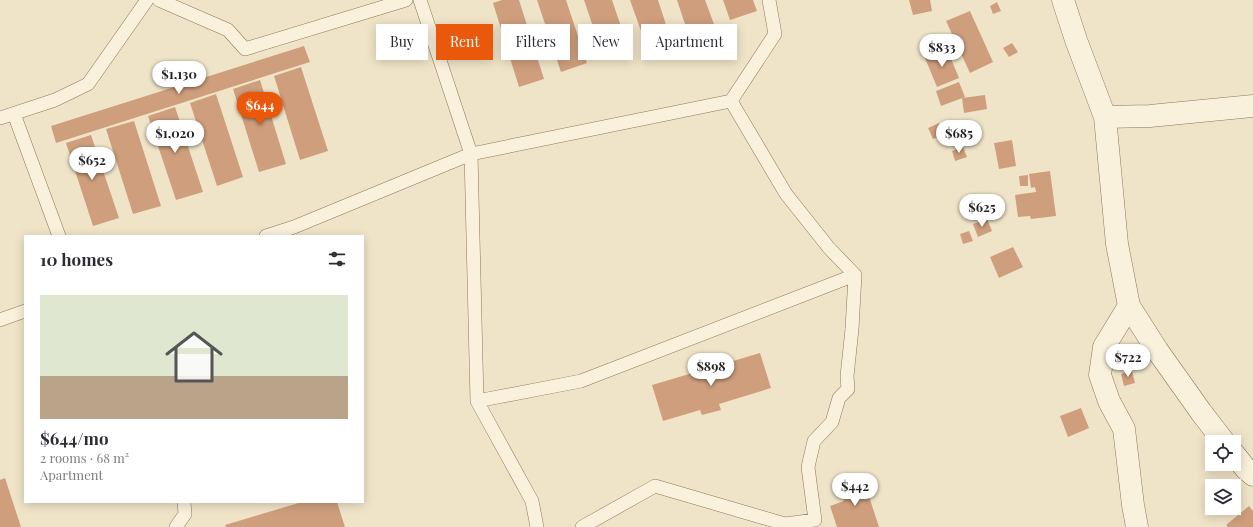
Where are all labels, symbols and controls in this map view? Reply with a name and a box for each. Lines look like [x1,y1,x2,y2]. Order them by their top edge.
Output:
chip: Buy [376,24,428,60]
chip: Rent [436,24,493,60]
chip: Filters [501,24,570,60]
chip: New [578,24,633,60]
chip: Apartment [641,24,737,60]
pin: $833 [918,34,966,68]
text: $833 [928,38,956,55]
pin: $1,130 [146,61,212,95]
text: $1,130 [161,65,197,82]
pin: $644 [236,92,284,126]
text: $644 [246,96,274,113]
pin: $1,020 [142,120,208,154]
pin: $685 [935,120,983,154]
text: $1,020 [155,124,195,141]
text: $685 [945,124,973,141]
pin: $652 [68,147,116,181]
text: $652 [78,151,106,168]
pin: $625 [958,194,1006,228]
text: $625 [968,198,996,215]
text: 10 homes [40,248,113,270]
icon: filters [326,248,348,270]
icon: home [158,321,230,393]
pin: $722 [1104,344,1152,378]
text: $722 [1115,348,1141,365]
pin: $898 [687,353,735,387]
text: $898 [696,357,726,374]
text: $644/mo [40,427,109,449]
map controls [1205,435,1241,515]
button: locate [1205,435,1241,471]
text: 2 rooms · 68 m² [40,449,129,466]
text: Apartment [40,466,103,483]
pin: $442 [831,473,879,507]
text: $442 [841,477,869,494]
button: layers [1205,479,1241,515]

